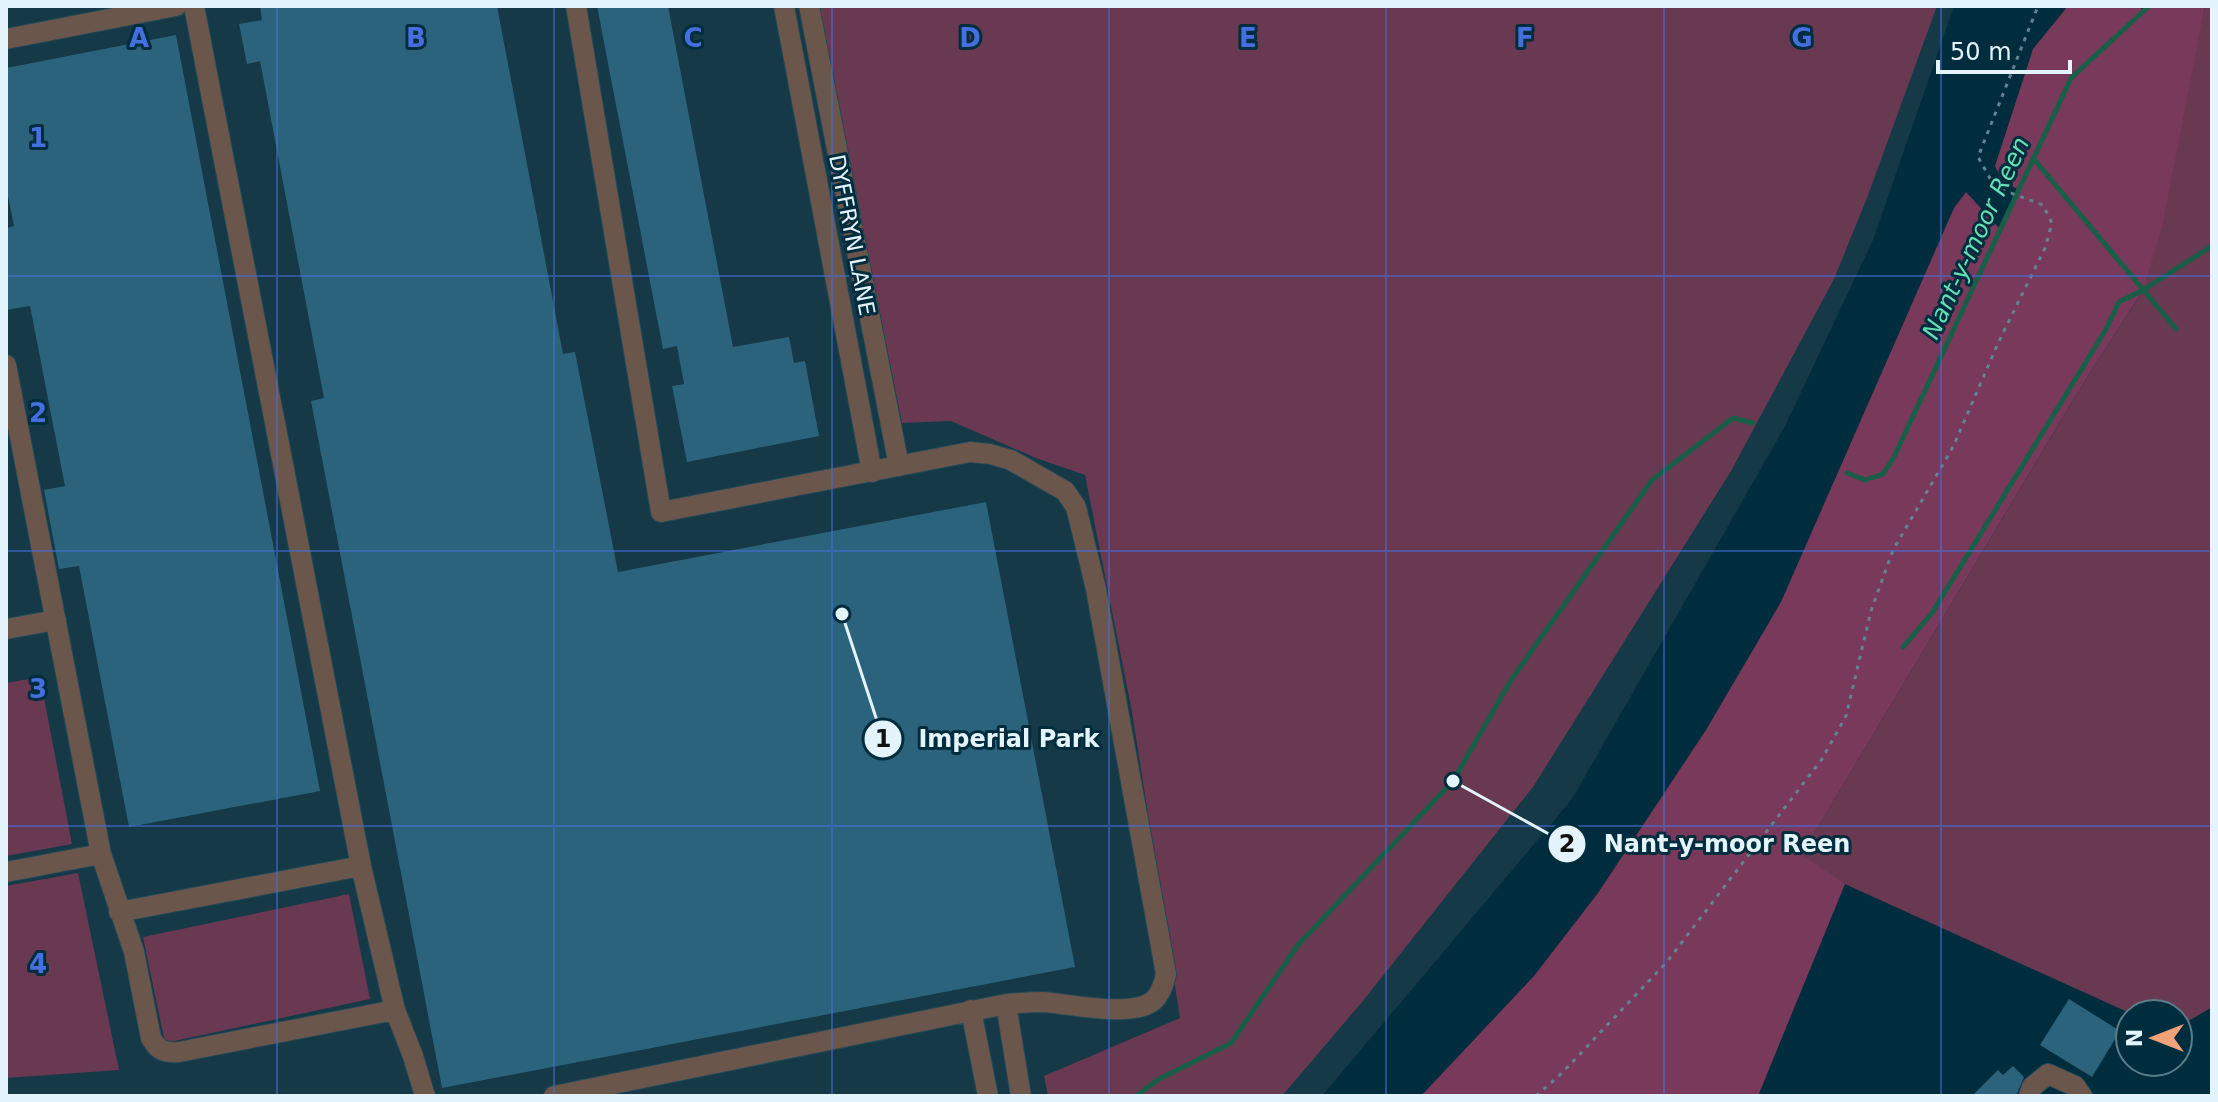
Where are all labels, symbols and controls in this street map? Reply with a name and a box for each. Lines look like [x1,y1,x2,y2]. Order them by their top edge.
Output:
text: A [129,23,149,53]
text: B [406,23,426,53]
text: C [683,23,703,53]
text: D [959,23,981,53]
text: E [1239,23,1257,53]
text: F [1516,23,1534,53]
text: G [1791,23,1813,53]
scale bar [1938,24,2070,74]
text: 50 m [1950,38,2012,66]
text: 1 [29,123,47,153]
water label: Nant-y-moor Reen [1917,133,2035,343]
street label: DYFFRYN LANE [824,152,880,318]
text: 2 [29,398,47,428]
text: 3 [29,674,47,704]
callout: Imperial Park [863,715,1116,763]
text: 1 [875,725,891,753]
text: Imperial Park [918,725,1101,753]
callout: Nant-y-moor Reen [1547,820,1866,868]
text: 2 [1559,830,1575,858]
text: Nant-y-moor Reen [1604,830,1850,858]
text: 4 [29,949,47,979]
north arrow [2114,998,2194,1078]
text: N [2122,1029,2147,1047]

